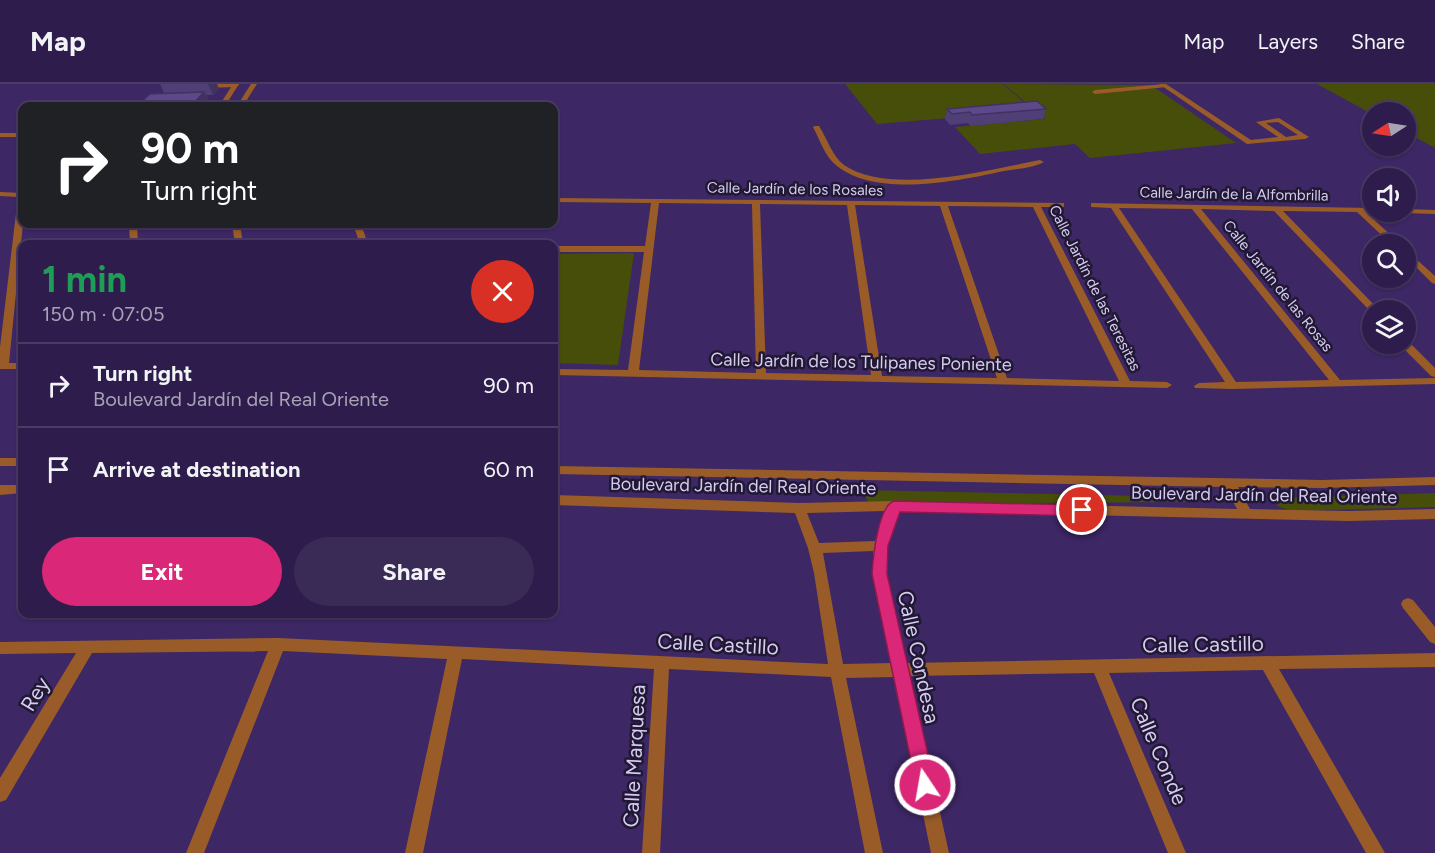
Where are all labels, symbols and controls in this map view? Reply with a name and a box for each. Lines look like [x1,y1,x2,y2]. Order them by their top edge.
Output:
text: Map [30,24,86,58]
text: Map [1184,29,1224,54]
text: Layers [1257,29,1318,54]
text: Share [1351,29,1405,54]
north arrow [1362,102,1416,156]
map controls [1362,102,1416,354]
text: 90 m [141,123,239,174]
icon: right [42,126,120,204]
button: sound [1362,168,1416,222]
text: Turn right [141,174,257,207]
street label: Calle Jardín de los Rosales [707,178,883,200]
street label: Calle Jardín de la Alfombrilla [1139,183,1329,205]
street label: Calle Jardín de las Teresitas [1045,202,1145,374]
street label: Calle Jardín de las Rosas [1219,217,1337,355]
button: search [1362,234,1416,288]
text: 1 min [42,258,127,301]
button: close [471,260,534,323]
button: layers [1362,300,1416,354]
text: 150 m · 07:05 [42,302,164,326]
street label: Calle Jardín de los Tulipanes Poniente [710,348,1012,376]
text: Turn right [93,360,192,387]
icon: right [42,369,75,402]
text: 90 m [483,372,534,399]
text: Boulevard Jardín del Real Oriente [93,387,389,411]
icon: arrive [42,453,75,486]
text: Arrive at destination [93,456,301,483]
text: 60 m [483,456,534,483]
street label: Boulevard Jardín del Real Oriente [610,473,877,499]
street label: Boulevard Jardín del Real Oriente [1131,482,1398,508]
pin [1056,484,1107,535]
icon: arrive [1065,493,1098,526]
button: Exit [42,537,282,606]
button: Share [294,537,534,606]
street label: Calle Condesa [893,588,945,726]
street label: Calle Castillo [657,628,779,660]
street label: Calle Castillo [1142,630,1264,658]
street label: Rey [15,672,55,716]
street label: Calle Marquesa [618,684,650,828]
street label: Calle Conde [1125,693,1193,809]
position arrow [893,753,957,817]

